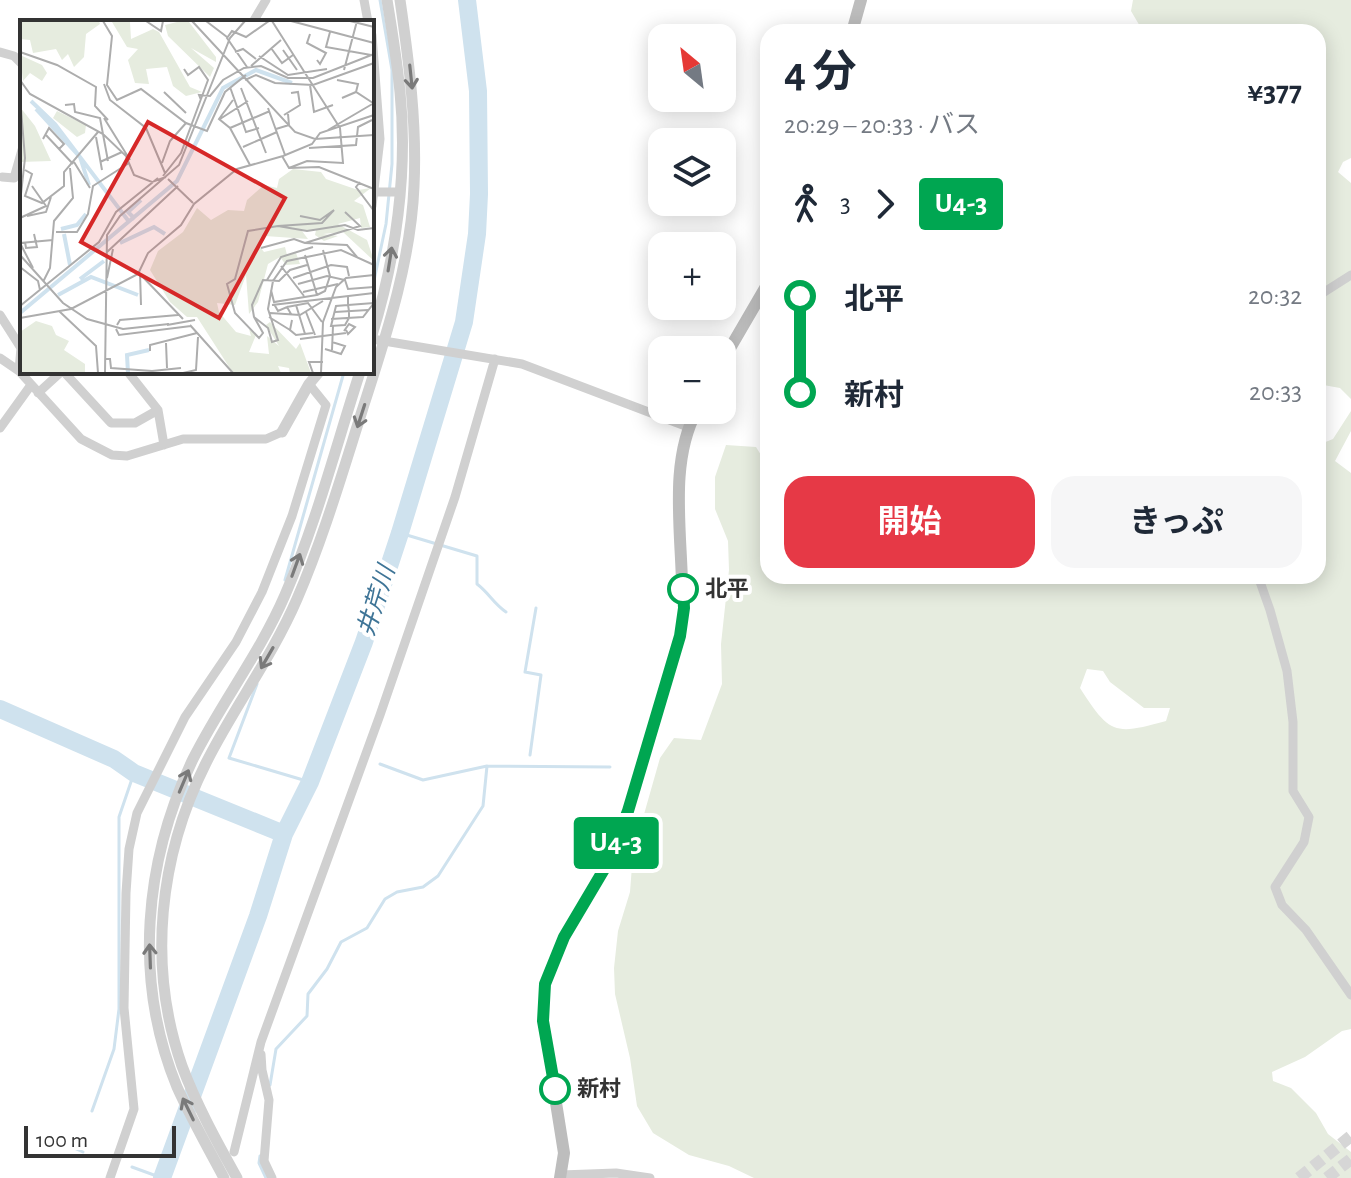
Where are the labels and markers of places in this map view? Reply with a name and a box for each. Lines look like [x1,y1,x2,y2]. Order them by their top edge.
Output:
marker: 北平 [668,574,698,604]
place label: 北平 [705,577,749,600]
marker: 新村 [540,1074,570,1104]
place label: 新村 [577,1077,621,1100]

